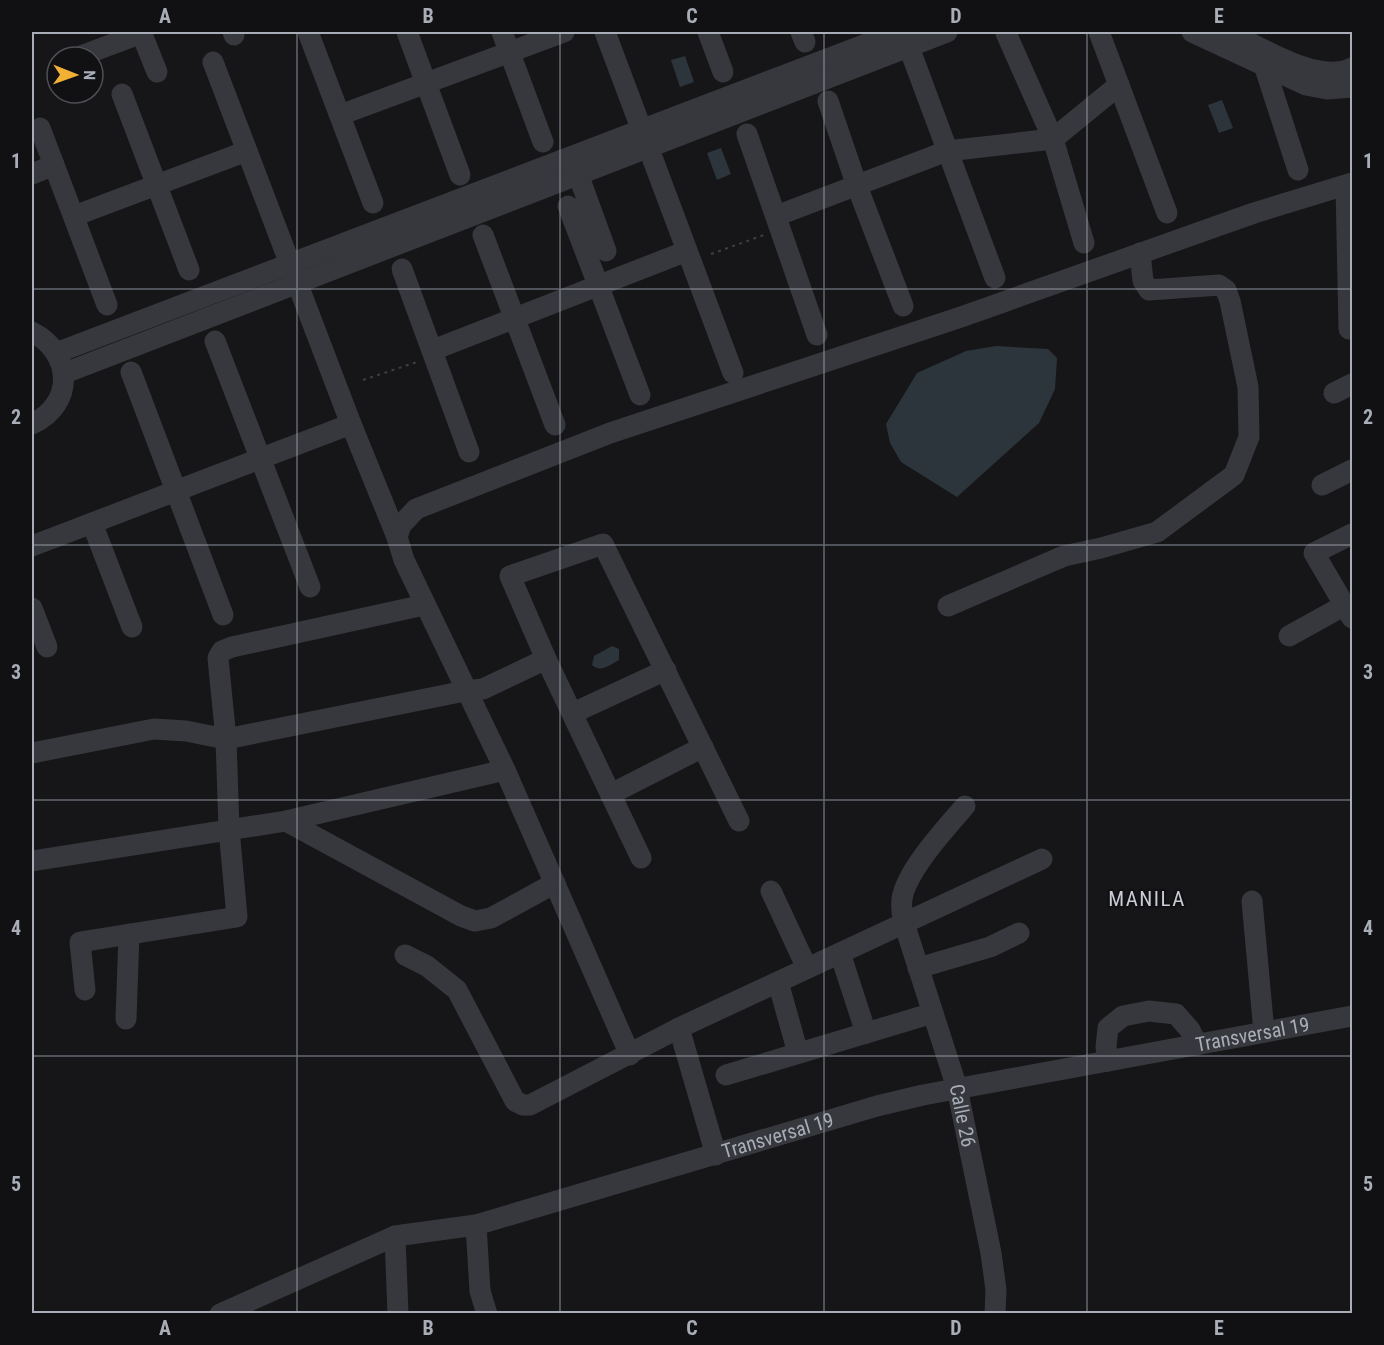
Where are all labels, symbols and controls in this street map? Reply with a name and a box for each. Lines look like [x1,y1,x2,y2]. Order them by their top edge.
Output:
text: A [159,4,171,28]
text: B [422,4,434,28]
text: C [686,4,698,28]
text: D [950,4,962,28]
text: E [1214,4,1224,28]
north arrow [45,45,105,105]
text: N [80,70,99,80]
text: 1 [11,149,21,173]
text: 1 [1363,149,1373,173]
text: 2 [11,405,21,429]
text: 2 [1363,405,1373,429]
text: 3 [11,660,21,684]
text: 3 [1363,660,1373,684]
district label: MANILA [1108,887,1186,911]
text: 4 [11,916,21,940]
text: 4 [1363,916,1373,940]
street label: Transversal 19 [1194,1012,1311,1057]
street label: Calle 26 [944,1082,981,1149]
street label: Transversal 19 [719,1108,836,1163]
text: 5 [11,1172,21,1196]
text: 5 [1363,1172,1373,1196]
text: A [159,1316,171,1340]
text: B [422,1316,434,1340]
text: C [686,1316,698,1340]
text: D [950,1316,962,1340]
text: E [1214,1316,1224,1340]

